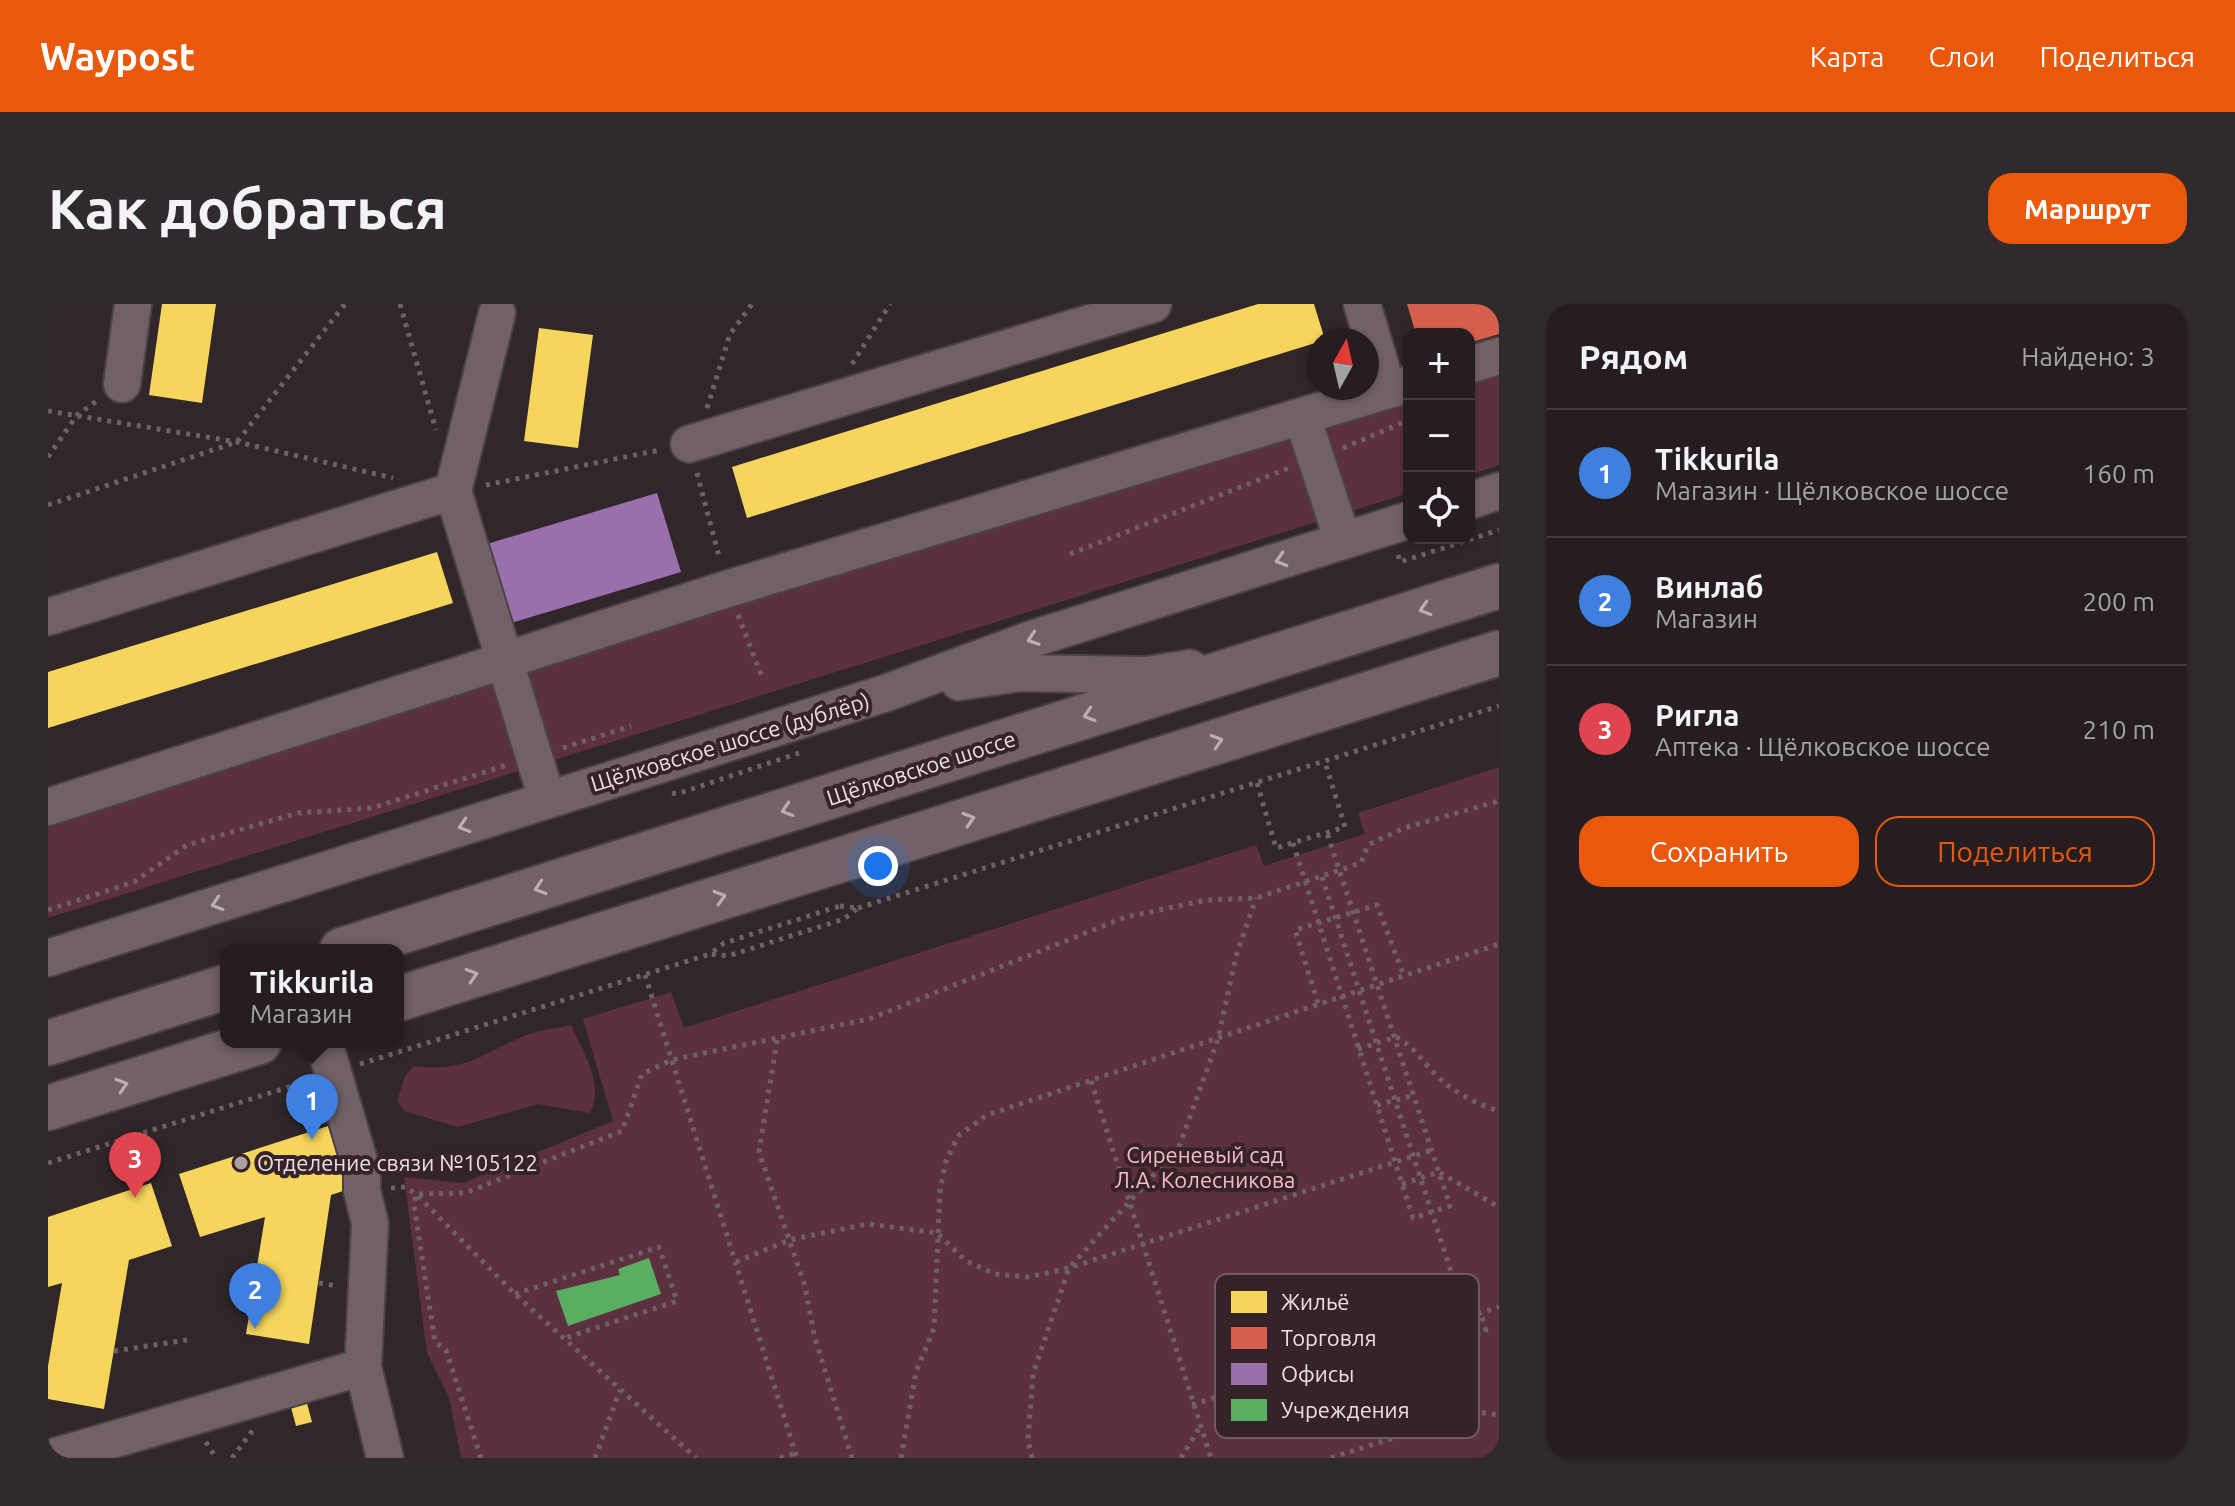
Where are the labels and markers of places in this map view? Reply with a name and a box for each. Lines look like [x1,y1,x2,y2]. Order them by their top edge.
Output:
pin: 1 [286,1074,338,1140]
pin: 3 [109,1132,161,1198]
place label: Отделение связи №105122 [257,1150,538,1175]
marker: Отделение связи №105122 [232,1154,250,1172]
pin: 2 [229,1263,281,1329]

